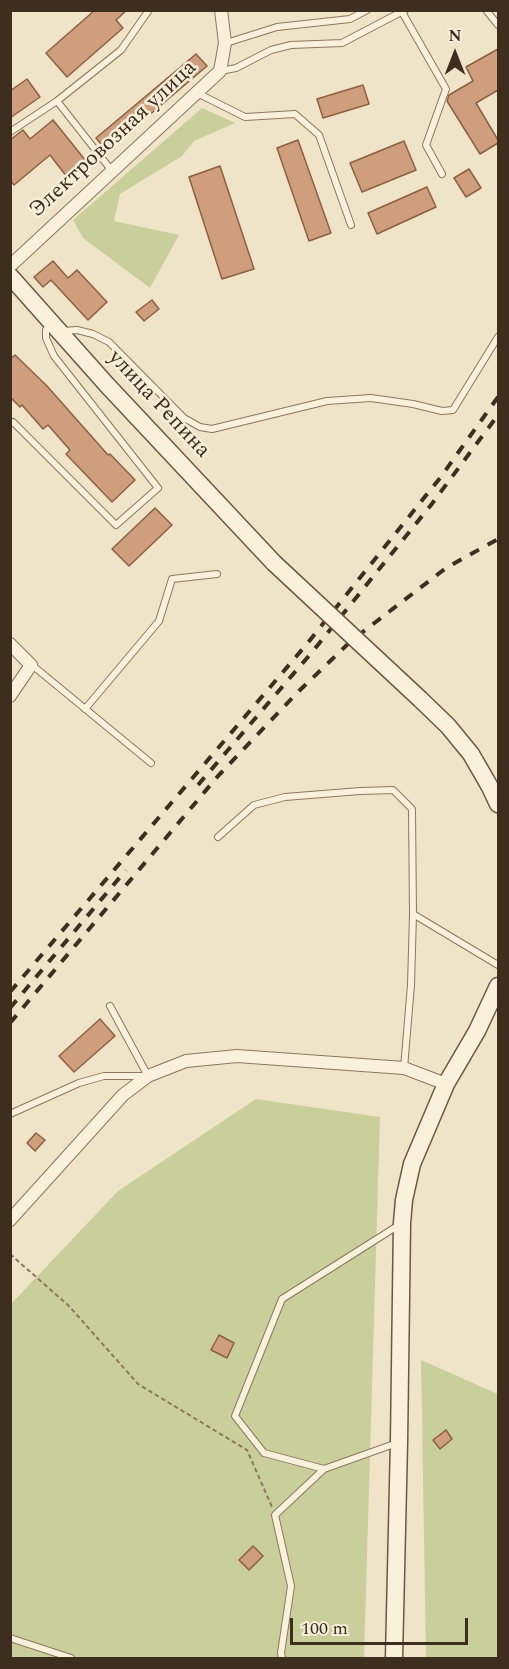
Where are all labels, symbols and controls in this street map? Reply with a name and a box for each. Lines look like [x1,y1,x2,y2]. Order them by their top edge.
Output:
north arrow [425,24,485,84]
text: N [448,24,462,48]
street label: Электровозная улица [25,56,203,224]
street label: улица Репина [101,345,215,465]
scale bar [293,1606,472,1644]
text: 100 m [301,1615,348,1642]

